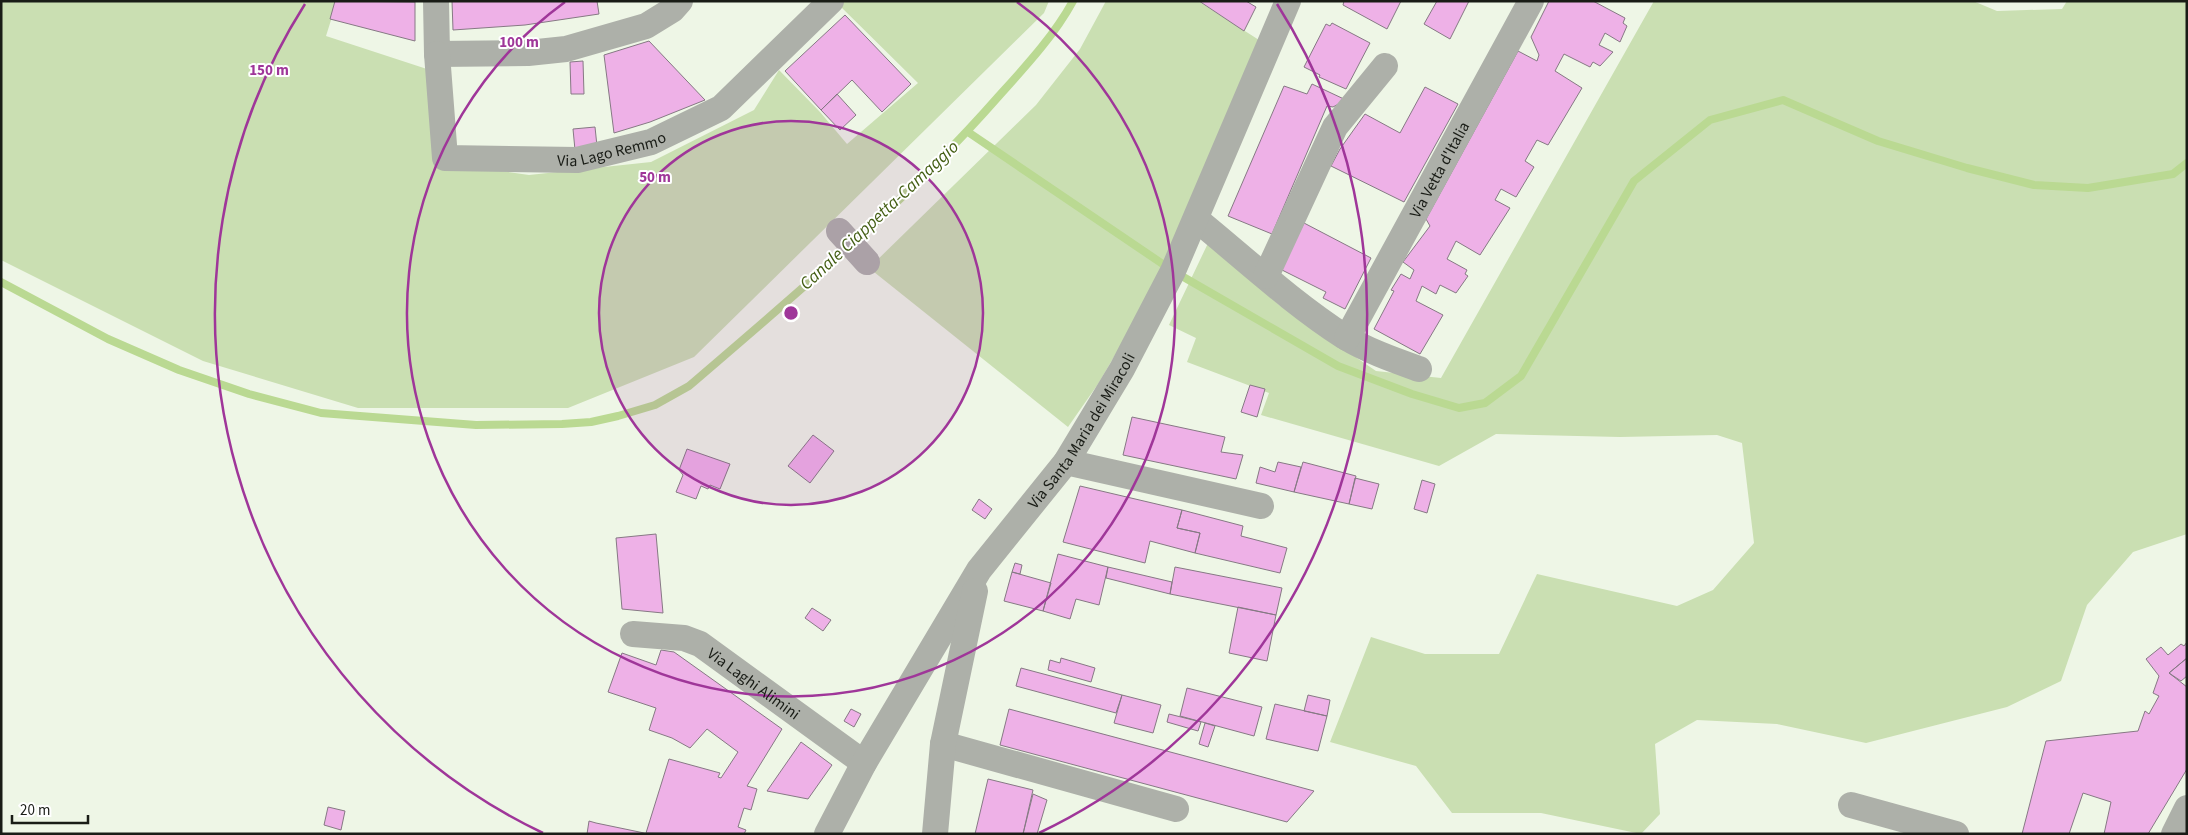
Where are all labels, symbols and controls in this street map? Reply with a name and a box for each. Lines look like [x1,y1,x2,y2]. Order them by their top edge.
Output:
text: 100 m [499,32,539,53]
text: 150 m [249,60,289,81]
street label: Via Vetta d'Italia [1405,118,1475,222]
street label: Via Lago Remmo [557,126,670,172]
water label: Canale Ciappetta-Camaggio [794,135,964,296]
text: 50 m [639,167,671,188]
centre of rings [782,304,800,322]
street label: Via Santa Maria dei Miracoli [1023,349,1141,514]
street label: Via Laghi Alimini [703,643,804,725]
scale bar [12,792,89,824]
text: 20 m [20,800,50,821]

